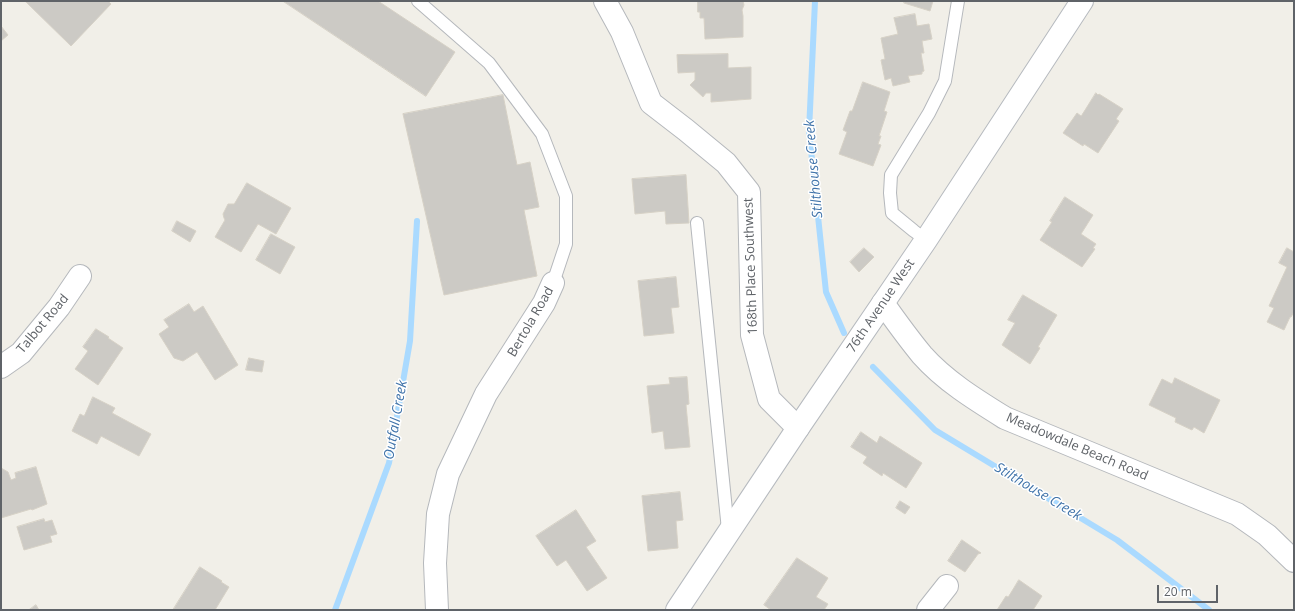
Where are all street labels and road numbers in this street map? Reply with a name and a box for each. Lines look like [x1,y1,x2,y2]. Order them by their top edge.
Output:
street label: 168th Place Southwest [741,197,761,335]
street label: 76th Avenue West [844,256,918,356]
street label: Bertola Road [505,284,557,360]
street label: Talbot Road [14,291,72,357]
street label: Meadowdale Beach Road [1004,410,1150,484]

